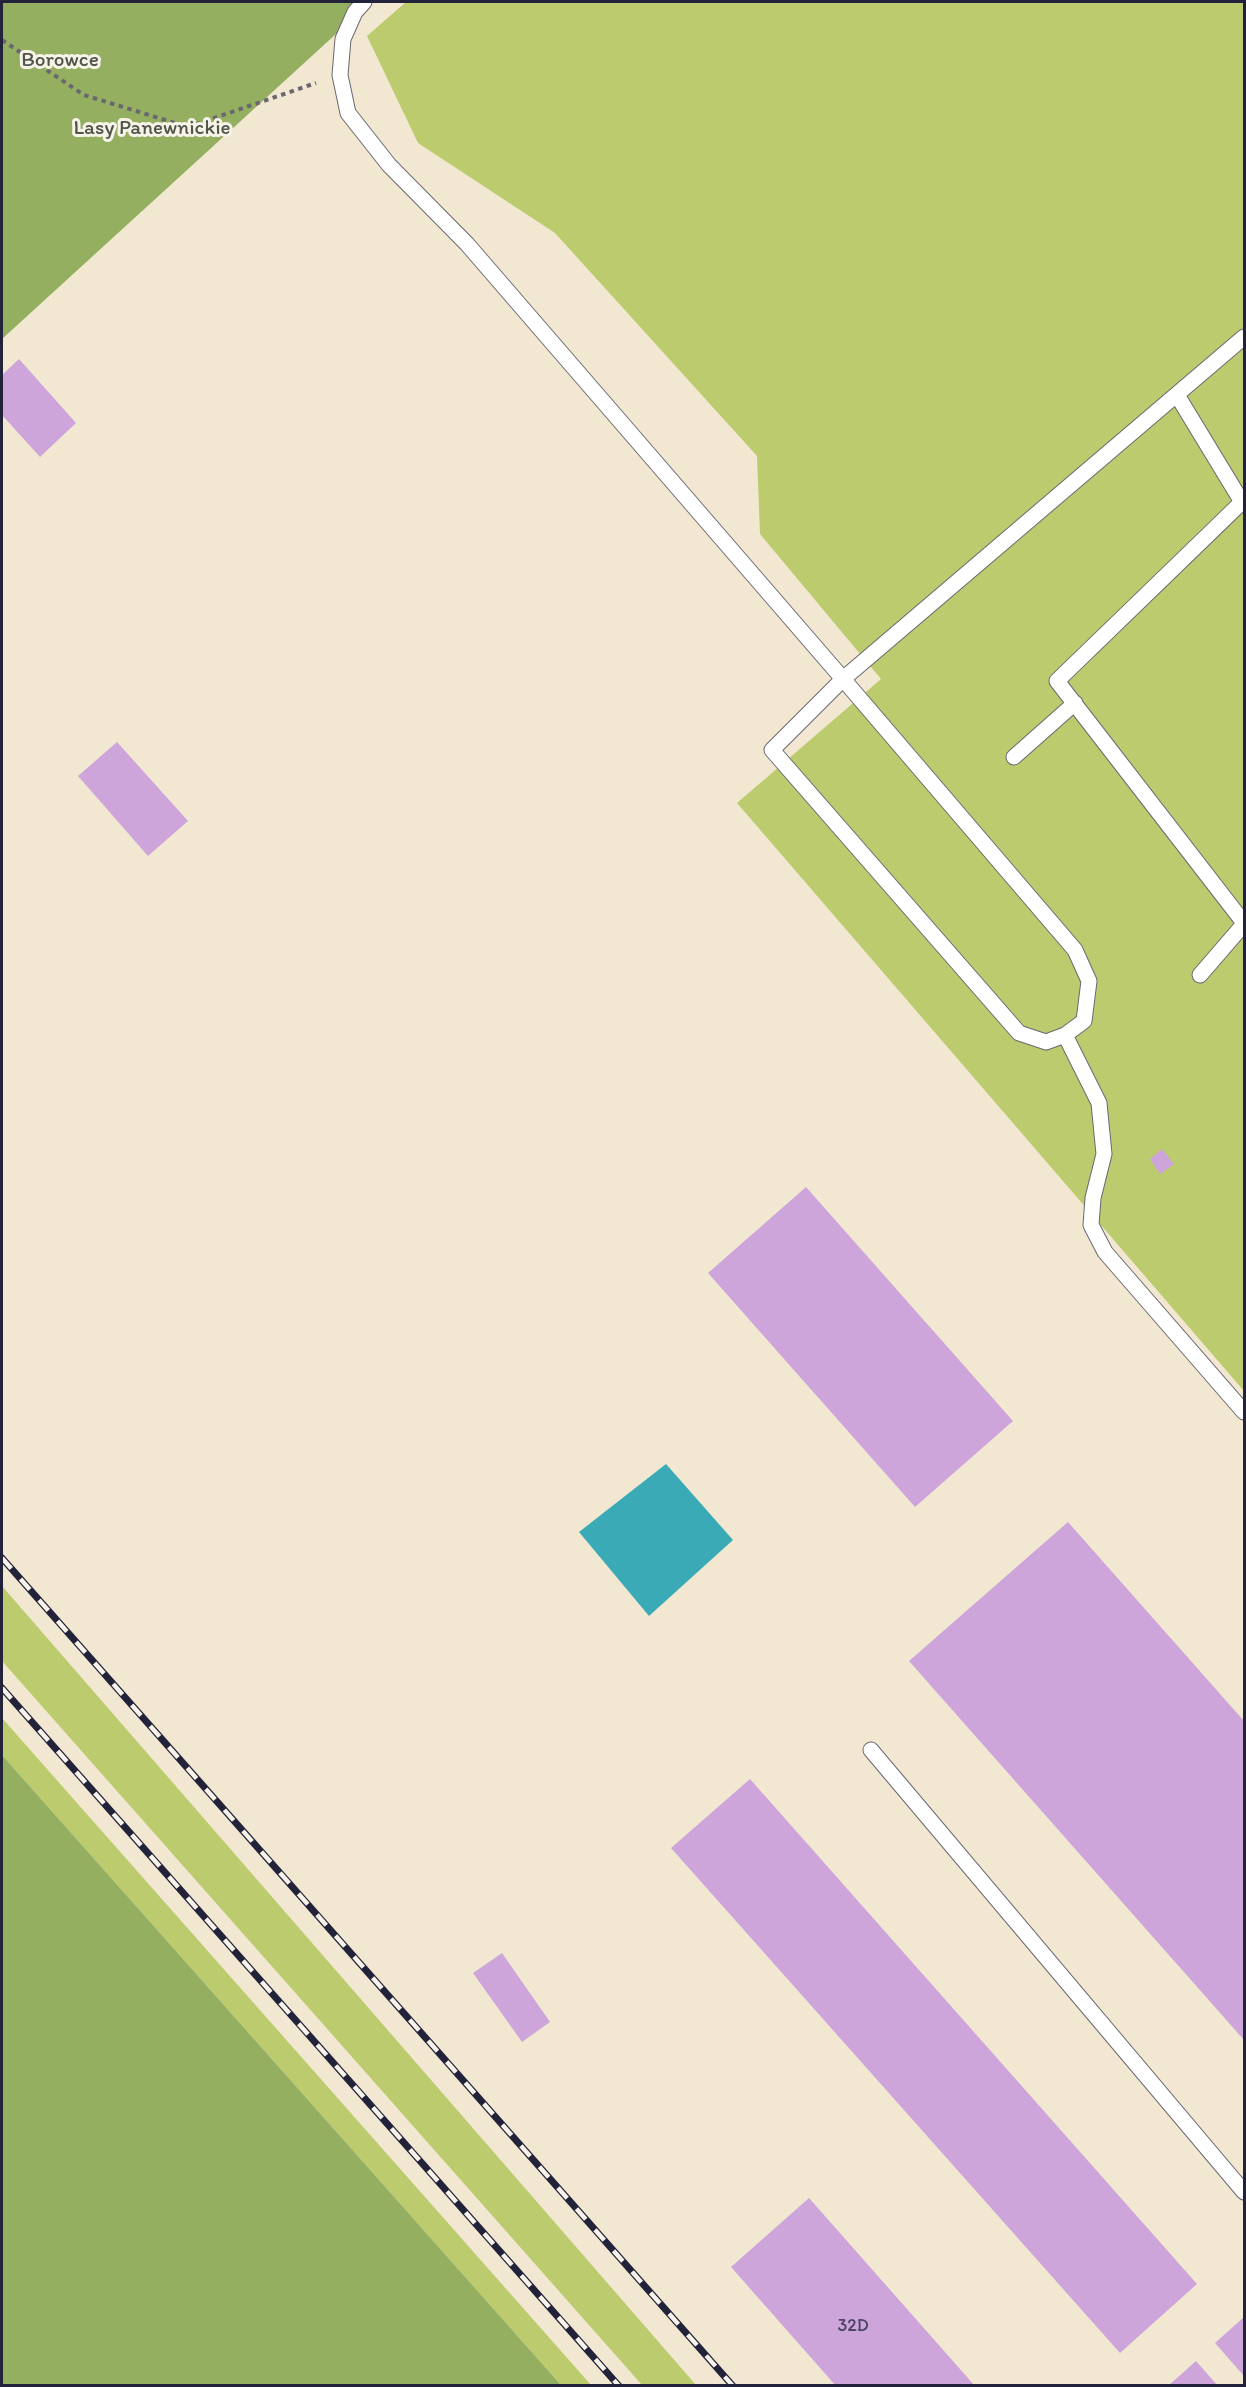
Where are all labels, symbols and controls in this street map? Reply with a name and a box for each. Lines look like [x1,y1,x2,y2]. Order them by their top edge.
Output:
park label: Borowce [21,48,99,74]
park label: Lasy Panewnickie [73,116,231,142]
house number: 32D [837,2315,869,2337]

